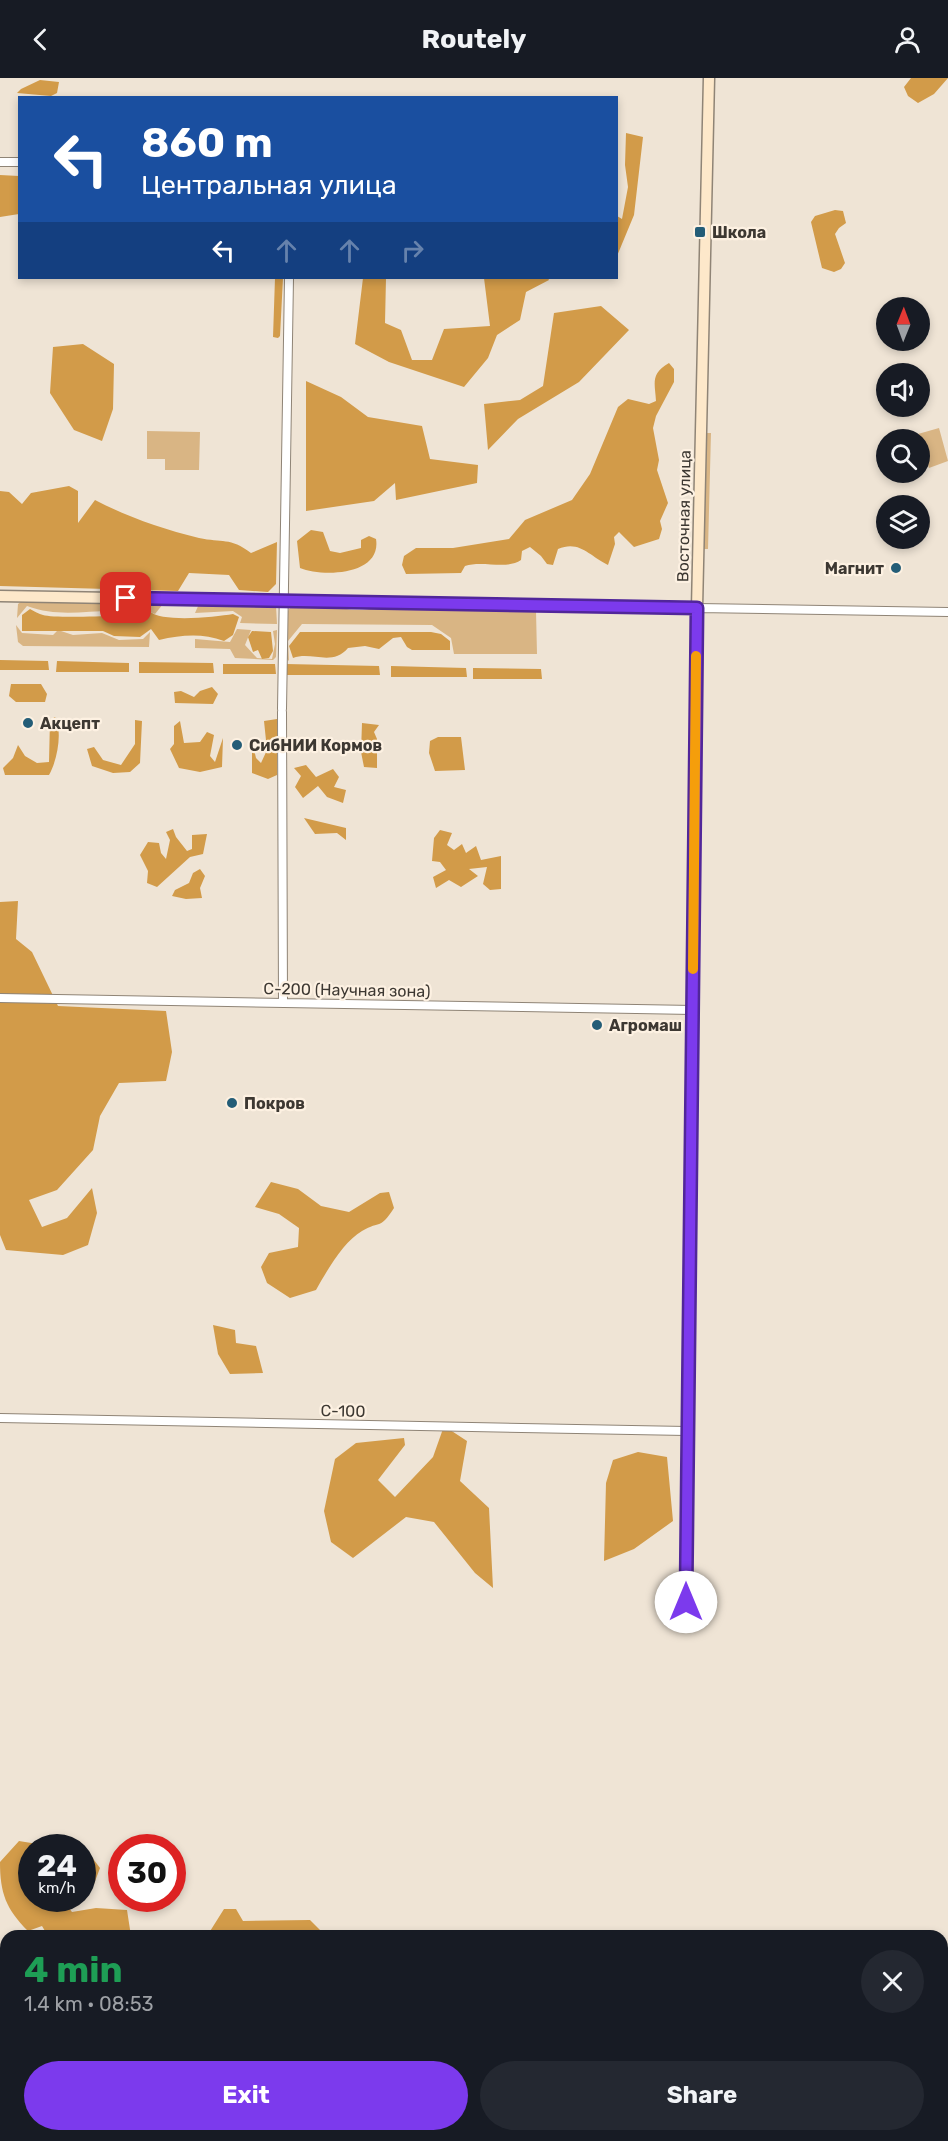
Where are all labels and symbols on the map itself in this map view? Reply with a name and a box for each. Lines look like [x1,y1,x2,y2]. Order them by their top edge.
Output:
place label: Школа [712,223,766,242]
marker: Школа [693,225,707,239]
north arrow [876,297,930,351]
street label: Восточная улица [673,450,695,582]
place label: Магнит [825,559,884,578]
marker: Магнит [889,561,903,575]
pin [100,572,151,623]
place label: Акцепт [40,714,100,733]
marker: Акцепт [21,716,35,730]
place label: СибНИИ Кормов [249,736,382,755]
marker: СибНИИ Кормов [230,738,244,752]
street label: С-200 (Научная зона) [263,979,431,1001]
place label: Агромаш [609,1016,682,1035]
marker: Агромаш [590,1018,604,1032]
place label: Покров [244,1094,305,1113]
marker: Покров [225,1096,239,1110]
street label: С-100 [320,1401,366,1421]
position arrow [654,1570,718,1634]
speed limit sign: 30 [108,1834,186,1912]

